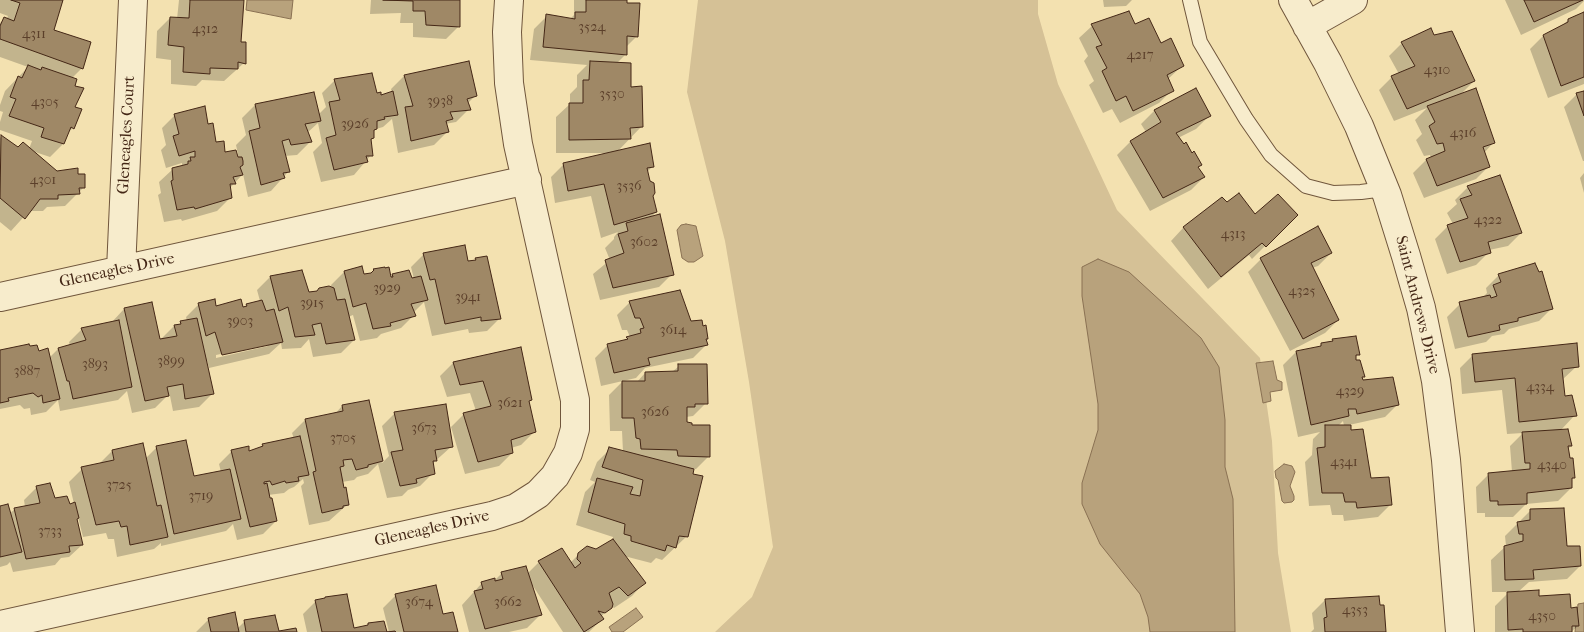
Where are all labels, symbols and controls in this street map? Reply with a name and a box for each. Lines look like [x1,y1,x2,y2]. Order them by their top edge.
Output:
house number: 3524 [578,20,606,36]
house number: 4312 [192,22,218,38]
house number: 4311 [22,27,46,43]
house number: 4217 [1126,48,1154,64]
house number: 4310 [1424,63,1450,79]
street label: Gleneagles Court [114,75,140,195]
house number: 3530 [599,87,625,103]
house number: 3938 [427,94,453,110]
house number: 4305 [31,95,59,111]
house number: 3926 [341,117,369,133]
house number: 4316 [1450,126,1476,142]
house number: 4301 [30,173,56,189]
house number: 3536 [616,179,642,195]
house number: 4322 [1474,213,1502,229]
house number: 4313 [1221,227,1245,243]
street label: Saint Andrews Drive [1391,234,1443,376]
house number: 3602 [630,235,658,251]
street label: Gleneagles Drive [58,249,176,293]
house number: 3929 [373,281,401,297]
house number: 4325 [1288,284,1316,300]
house number: 3941 [455,290,481,306]
house number: 3915 [300,296,324,312]
house number: 3903 [227,314,253,330]
house number: 3614 [660,323,686,339]
house number: 3899 [157,354,185,370]
house number: 3893 [82,357,108,373]
house number: 3887 [14,364,40,380]
house number: 4334 [1526,380,1554,396]
house number: 4329 [1336,384,1364,400]
house number: 3621 [497,396,523,412]
house number: 3626 [641,405,669,421]
house number: 3673 [411,421,437,437]
house number: 3705 [330,431,356,447]
house number: 4341 [1330,455,1358,471]
house number: 4340 [1537,458,1567,474]
house number: 3725 [106,478,132,494]
house number: 3719 [189,489,213,505]
street label: Gleneagles Drive [373,506,491,552]
house number: 3733 [38,524,62,540]
house number: 3674 [405,595,433,611]
house number: 3662 [494,595,522,611]
house number: 4353 [1342,603,1368,619]
house number: 4350 [1528,609,1556,625]

